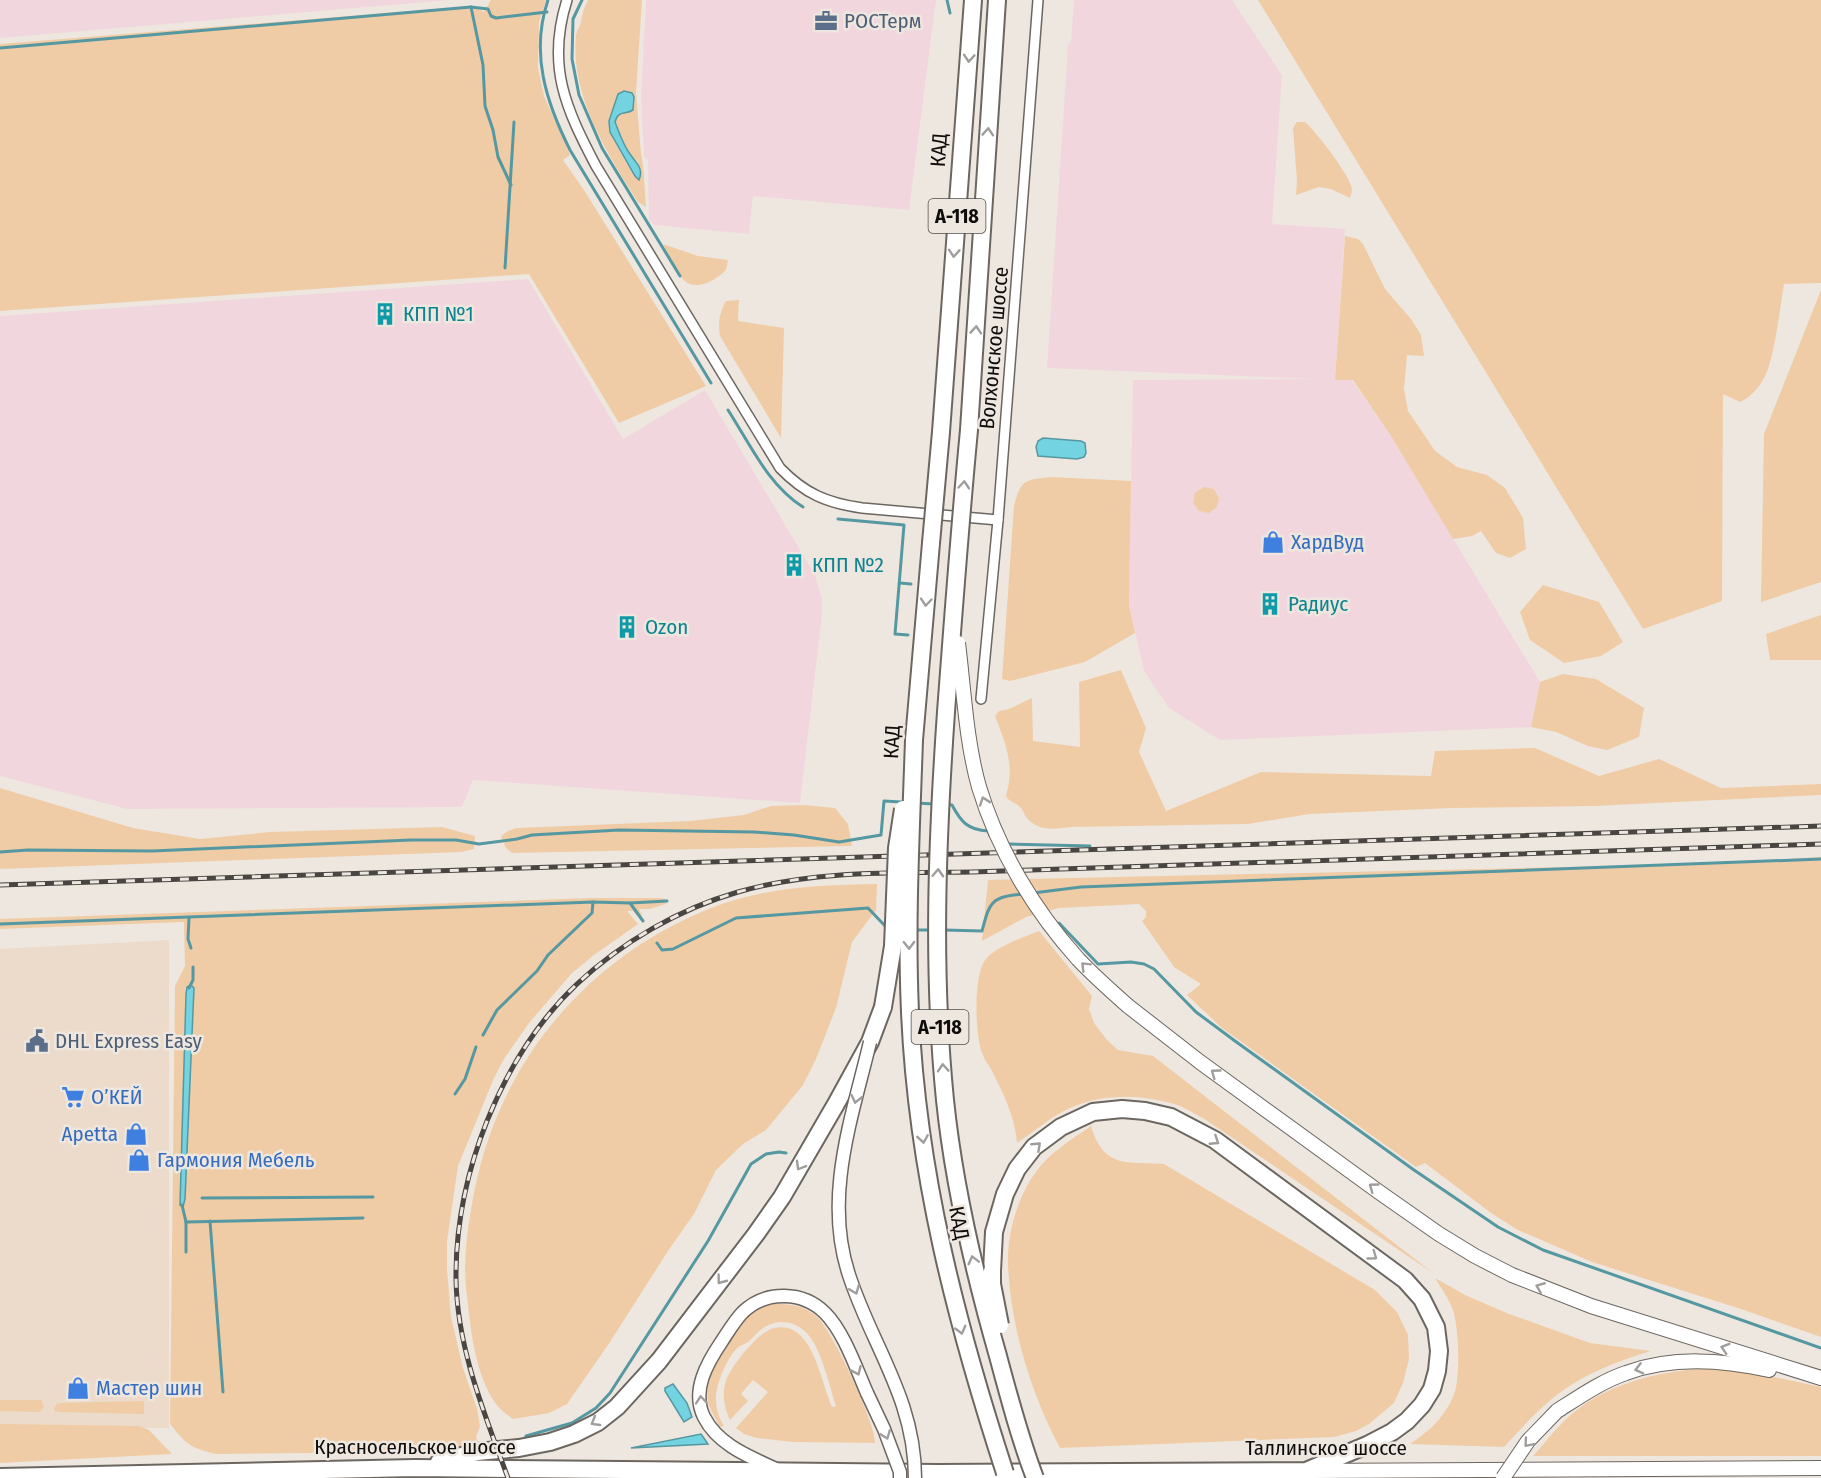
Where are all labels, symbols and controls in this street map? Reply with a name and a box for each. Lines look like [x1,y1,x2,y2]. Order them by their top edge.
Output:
office icon: РОСТерм [813,8,839,34]
place label: РОСТерм [844,8,922,34]
one-way arrow [962,54,975,63]
one-way arrow [981,128,994,137]
street label: КАД [925,132,953,168]
road number: А-118 [928,199,986,233]
one-way arrow [948,248,961,257]
street label: Волхонское шоссе [974,266,1014,430]
building icon: КПП №1 [372,301,398,327]
place label: КПП №1 [403,301,474,327]
one-way arrow [969,325,982,334]
one-way arrow [957,481,970,490]
shop icon: ХардВуд [1260,529,1286,555]
place label: ХардВуд [1291,529,1364,555]
building icon: КПП №2 [781,552,807,578]
place label: КПП №2 [812,552,884,578]
building icon: Радиус [1257,591,1283,617]
place label: Радиус [1288,591,1348,617]
one-way arrow [920,597,933,606]
building icon: Ozon [614,614,640,640]
place label: Ozon [645,614,688,640]
street label: КАД [878,724,906,760]
one-way arrow [979,796,992,807]
one-way arrow [931,869,944,878]
one-way arrow [903,940,915,949]
one-way arrow [1082,962,1092,973]
road number: А-118 [912,1010,968,1044]
public building icon: DHL Express Easy [24,1028,50,1054]
place label: DHL Express Easy [55,1028,203,1054]
one-way arrow [937,1063,950,1072]
one-way arrow [1211,1069,1222,1080]
supermarket icon: О’КЕЙ [60,1084,86,1110]
place label: О’КЕЙ [91,1084,142,1110]
one-way arrow [851,1094,864,1104]
place label: Apetta [62,1121,118,1147]
shop icon: Apetta [123,1121,149,1147]
one-way arrow [1209,1134,1220,1145]
one-way arrow [916,1135,928,1144]
one-way arrow [1031,1142,1041,1153]
shop icon: Гармония Мебель [126,1147,152,1173]
place label: Гармония Мебель [157,1147,315,1173]
one-way arrow [795,1160,807,1170]
one-way arrow [1369,1183,1380,1194]
street label: КАД [943,1204,975,1242]
one-way arrow [1366,1249,1377,1260]
one-way arrow [968,1256,981,1266]
one-way arrow [717,1274,728,1285]
one-way arrow [1535,1282,1546,1294]
one-way arrow [848,1283,860,1294]
one-way arrow [954,1324,966,1335]
one-way arrow [1720,1343,1731,1355]
one-way arrow [1635,1362,1645,1375]
one-way arrow [850,1364,862,1375]
shop icon: Мастер шин [65,1375,91,1401]
place label: Мастер шин [96,1375,202,1401]
one-way arrow [695,1395,708,1404]
one-way arrow [591,1415,601,1427]
one-way arrow [878,1429,891,1440]
street label: Красносельское шоссе [314,1434,516,1460]
street label: Таллинское шоссе [1245,1435,1407,1461]
one-way arrow [1524,1436,1535,1447]

